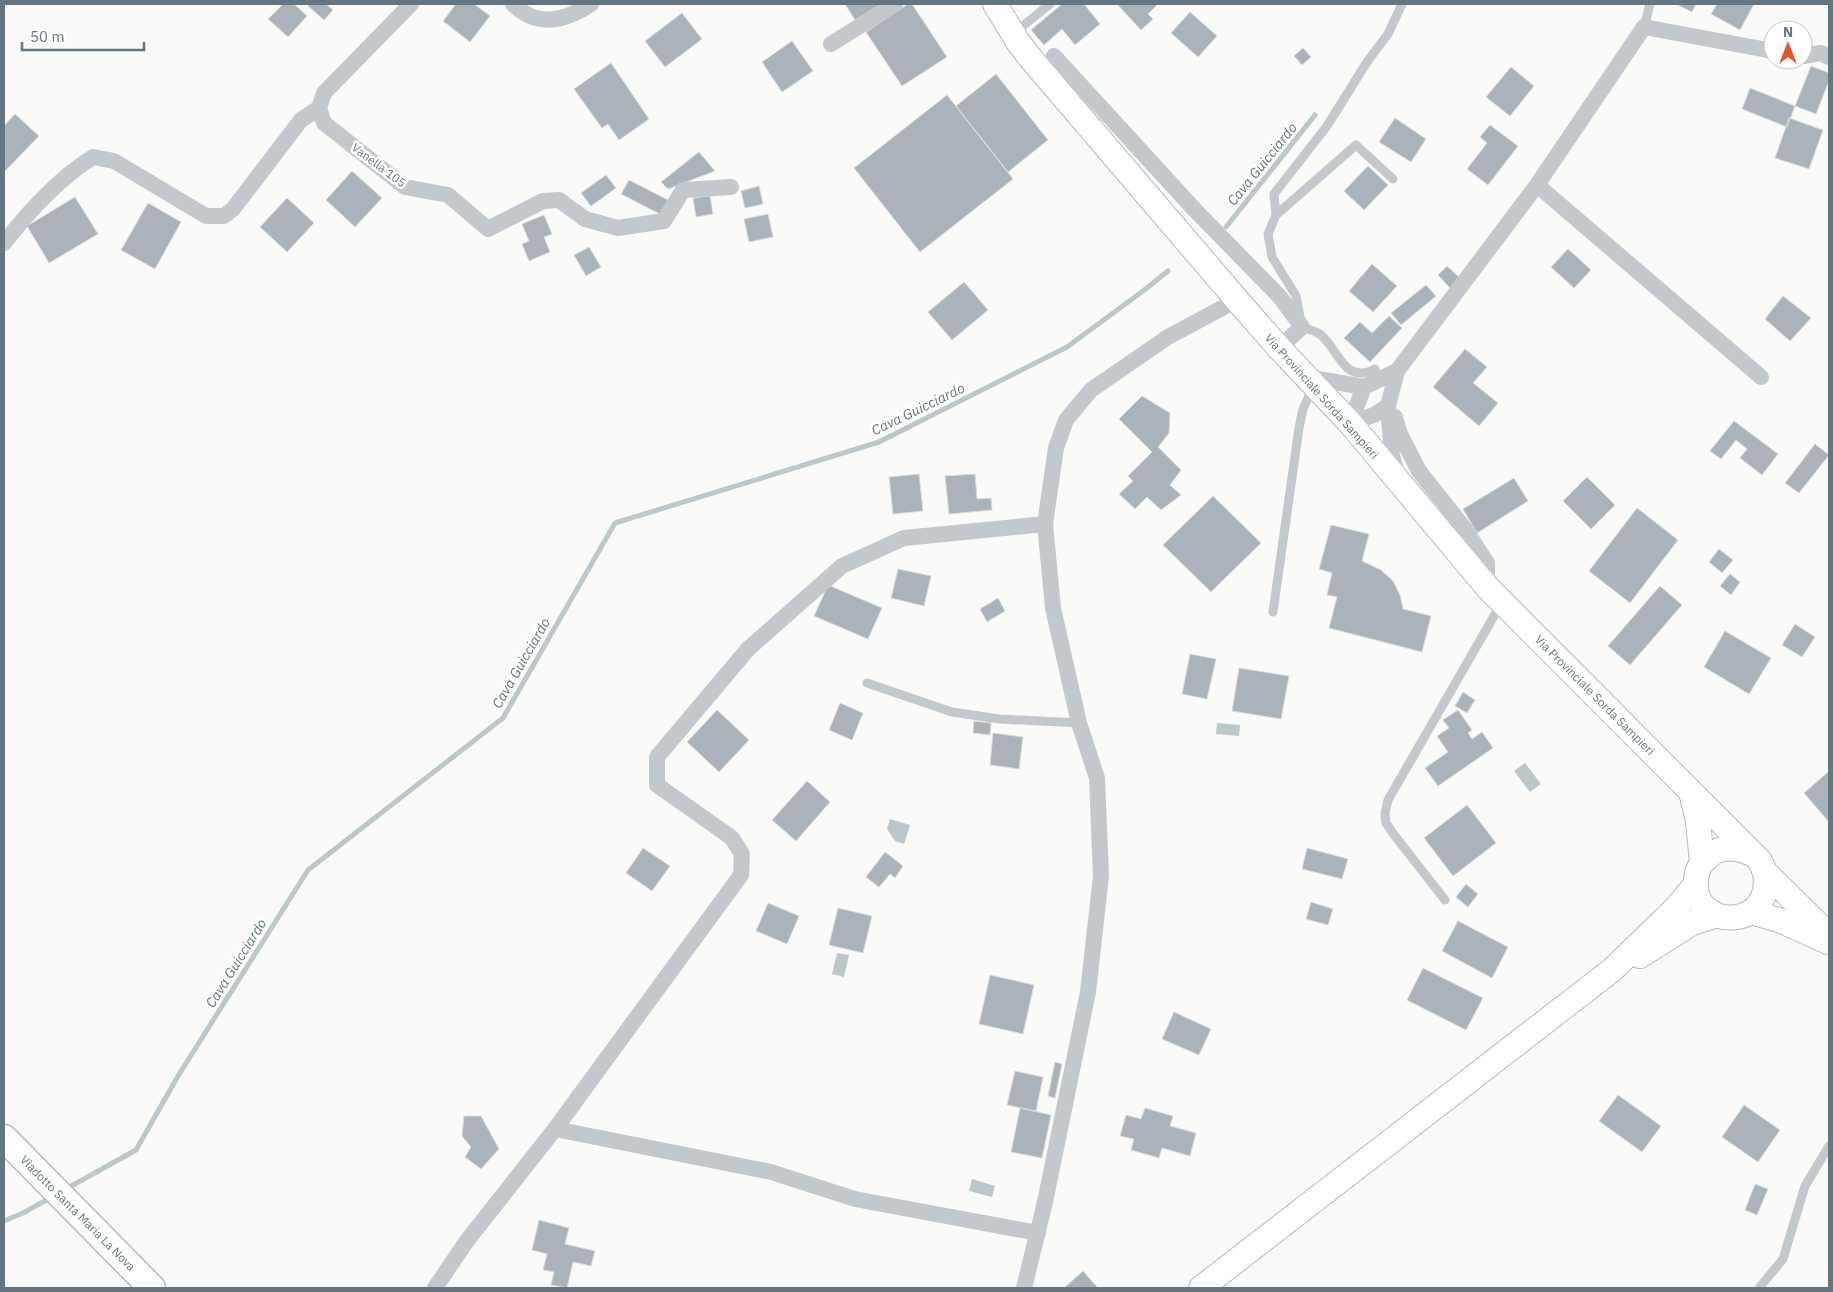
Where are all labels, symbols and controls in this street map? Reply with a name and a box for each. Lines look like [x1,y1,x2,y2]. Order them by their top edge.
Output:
scale bar [22,20,145,52]
north arrow [1763,20,1813,70]
text: N [1783,23,1793,41]
text: 50 m [30,27,65,46]
water label: Cava Guicciardo [1223,119,1301,209]
street label: Vanella 105 [349,140,409,190]
street label: Via Provinciale Sorda Sampieri [1262,330,1382,462]
water label: Cava Guicciardo [868,379,968,439]
water label: Cava Guicciardo [488,614,554,711]
street label: Via Provinciale Sorda Sampieri [1532,632,1658,758]
water label: Cava Guicciardo [201,915,271,1011]
street label: Viadotto Santa Maria La Nova [17,1152,139,1274]

